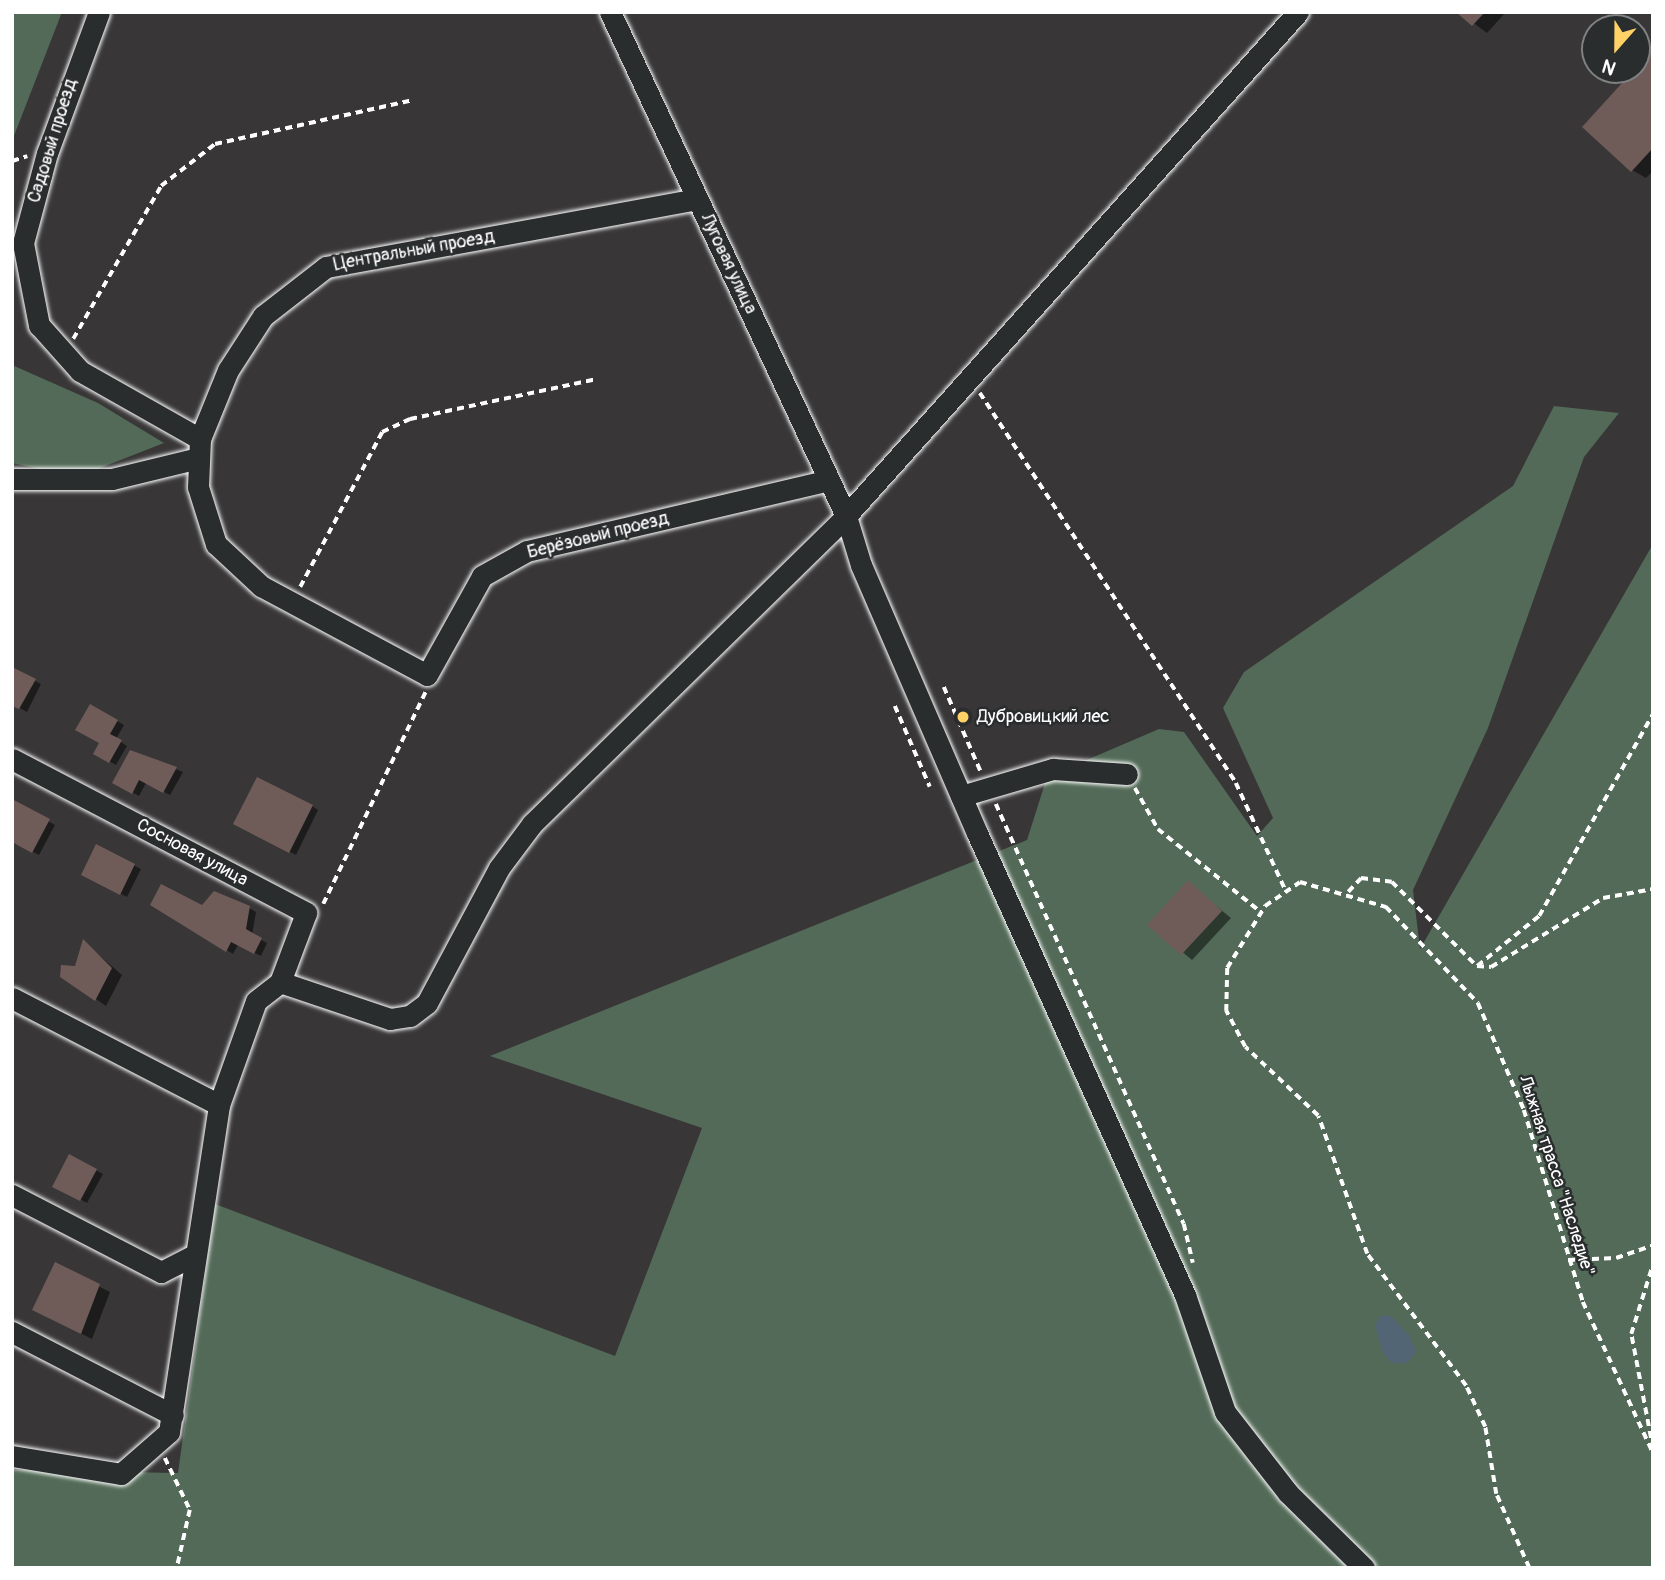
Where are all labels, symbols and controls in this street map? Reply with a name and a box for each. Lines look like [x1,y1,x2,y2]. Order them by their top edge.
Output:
north arrow [1581,14,1651,84]
text: N [1599,53,1620,80]
street label: Садовый проезд [24,76,82,206]
street label: Луговая улица [695,210,761,318]
street label: Центральный проезд [332,226,496,276]
street label: Берёзовый проезд [525,508,671,564]
place label: Дубровицкий лес [977,706,1109,728]
marker: Дубровицкий лес [955,709,971,725]
street label: Сосновая улица [133,815,251,891]
street label: Лыжная трасса "Наследие" [1513,1073,1599,1279]

